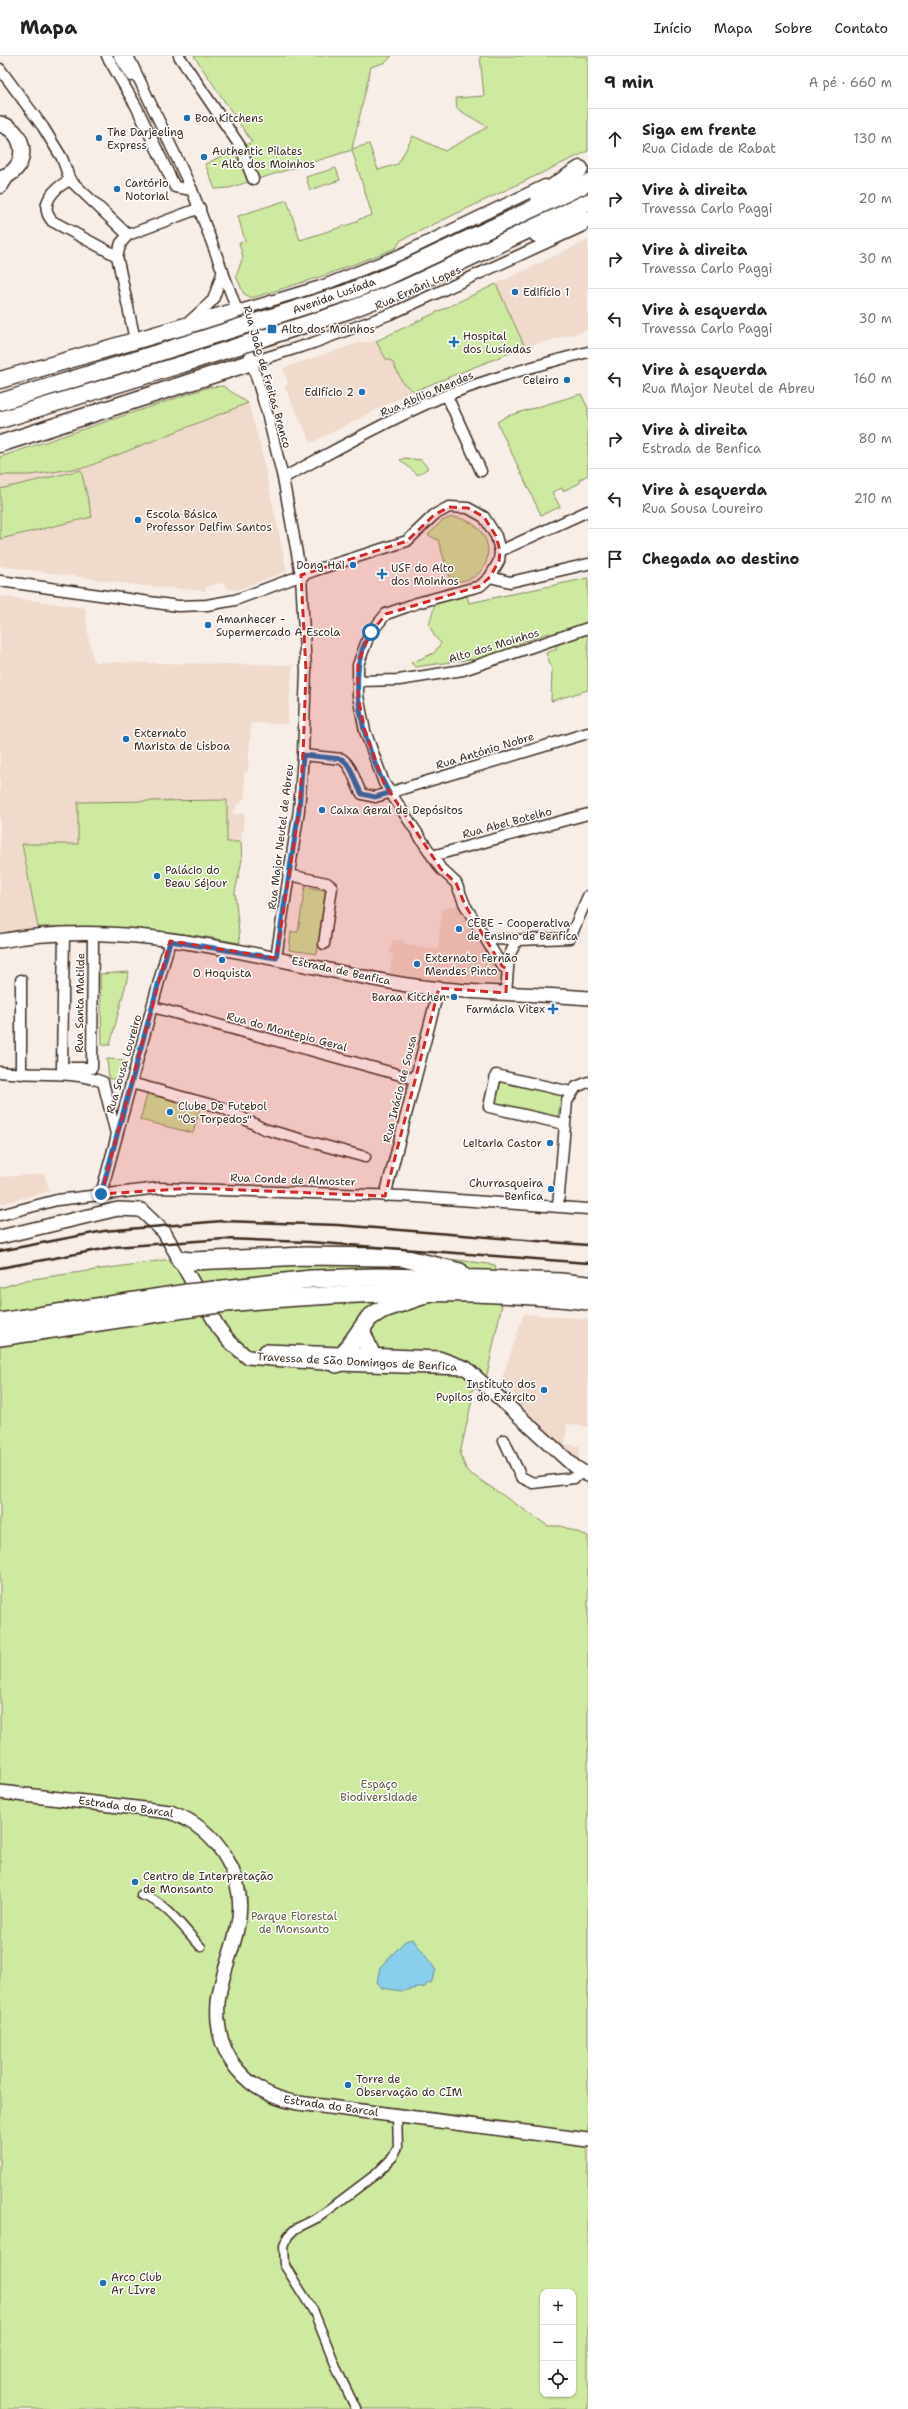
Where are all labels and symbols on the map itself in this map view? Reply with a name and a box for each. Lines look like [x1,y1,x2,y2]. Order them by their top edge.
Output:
place label: Boa Kitchens [195,111,263,126]
marker: Boa Kitchens [182,113,192,123]
place label: The Darjeeling Express [107,125,184,153]
marker: The Darjeeling Express [94,133,104,143]
place label: Authentic Pilates - Alto dos Moinhos [212,144,315,172]
marker: Authentic Pilates - Alto dos Moinhos [199,152,209,162]
place label: Cartório Notorial [125,176,169,204]
marker: Cartório Notorial [112,184,122,194]
street label: Rua Ernâni Lopes [373,262,463,314]
street label: Avenida Lusíada [290,274,378,318]
place label: Edifício 1 [523,285,569,300]
marker: Edifício 1 [510,287,520,297]
street label: Rua João de Freitas Branco [239,304,295,450]
place label: Alto dos Moinhos [281,322,375,337]
marker: Alto dos Moinhos [266,323,278,335]
place label: Hospital dos Lusíadas [463,329,532,357]
marker: Hospital dos Lusíadas [448,336,460,348]
street label: Rua Abílio Mendes [378,368,476,420]
place label: Celeiro [523,373,559,388]
marker: Celeiro [562,375,572,385]
place label: Edifício 2 [305,385,354,400]
marker: Edifício 2 [357,387,367,397]
place label: Escola Básica Professor Delfim Santos [146,507,272,535]
marker: Escola Básica Professor Delfim Santos [133,515,143,525]
place label: Dong Hai [296,558,345,573]
marker: Dong Hai [348,560,358,570]
place label: USF do Alto dos Moinhos [391,561,459,589]
marker: USF do Alto dos Moinhos [376,568,388,580]
place label: Amanhecer - Supermercado A Escola [216,612,340,640]
marker: Amanhecer - Supermercado A Escola [203,620,213,630]
route start [362,623,380,641]
street label: Alto dos Moinhos [447,625,541,667]
place label: Externato Marista de Lisboa [134,726,230,754]
street label: Rua António Nobre [434,729,536,773]
marker: Externato Marista de Lisboa [121,734,131,744]
street label: Rua Major Neutel de Abreu [265,763,297,911]
place label: Caixa Geral de Depósitos [330,803,463,818]
street label: Rua Abel Botelho [461,804,554,842]
marker: Caixa Geral de Depósitos [317,805,327,815]
place label: Palácio do Beau Séjour [165,863,227,891]
marker: Palácio do Beau Séjour [152,871,162,881]
place label: CEBE - Cooperativa de Ensino de Benfica [467,916,578,944]
marker: CEBE - Cooperativa de Ensino de Benfica [454,924,464,934]
place label: Externato Fernão Mendes Pinto [425,951,518,979]
street label: Rua Santa Matilde [72,953,88,1053]
street label: Estrada de Benfica [290,953,392,989]
marker: O Hoquista [217,955,227,965]
marker: Externato Fernão Mendes Pinto [412,959,422,969]
place label: O Hoquista [193,966,251,981]
place label: Baraa Kitchen [372,990,446,1005]
marker: Baraa Kitchen [449,992,459,1002]
place label: Farmácia Vitex [466,1002,545,1017]
marker: Farmácia Vitex [548,1004,558,1014]
street label: Rua do Montepio Geral [225,1009,350,1055]
street label: Rua Sousa Loureiro [103,1012,145,1115]
street label: Rua Inácio de Sousa [379,1034,421,1144]
place label: Clube De Futebol "Os Torpedos" [178,1099,267,1127]
marker: Clube De Futebol "Os Torpedos" [165,1107,175,1117]
place label: Leitaria Castor [463,1136,542,1151]
marker: Leitaria Castor [545,1138,555,1148]
street label: Rua Conde de Almoster [230,1170,356,1190]
place label: Churrasqueira Benfica [469,1176,543,1204]
marker: Churrasqueira Benfica [546,1184,556,1194]
route end [92,1185,110,1203]
street label: Travessa de São Domingos de Benfica [257,1349,458,1375]
place label: Instituto dos Pupilos do Exército [436,1377,536,1405]
marker: Instituto dos Pupilos do Exército [539,1385,549,1395]
park label: Espaço Biodiversidade [340,1777,418,1805]
street label: Estrada do Barcal [78,1793,175,1821]
place label: Centro de Interpretação de Monsanto [143,1869,274,1897]
marker: Centro de Interpretação de Monsanto [130,1877,140,1887]
park label: Parque Florestal de Monsanto [251,1909,338,1937]
place label: Torre de Observação do CIM [356,2072,463,2100]
marker: Torre de Observação do CIM [343,2080,353,2090]
street label: Estrada do Barcal [283,2092,380,2120]
place label: Arco Club Ar LIvre [111,2270,162,2298]
marker: Arco Club Ar LIvre [98,2278,108,2288]

